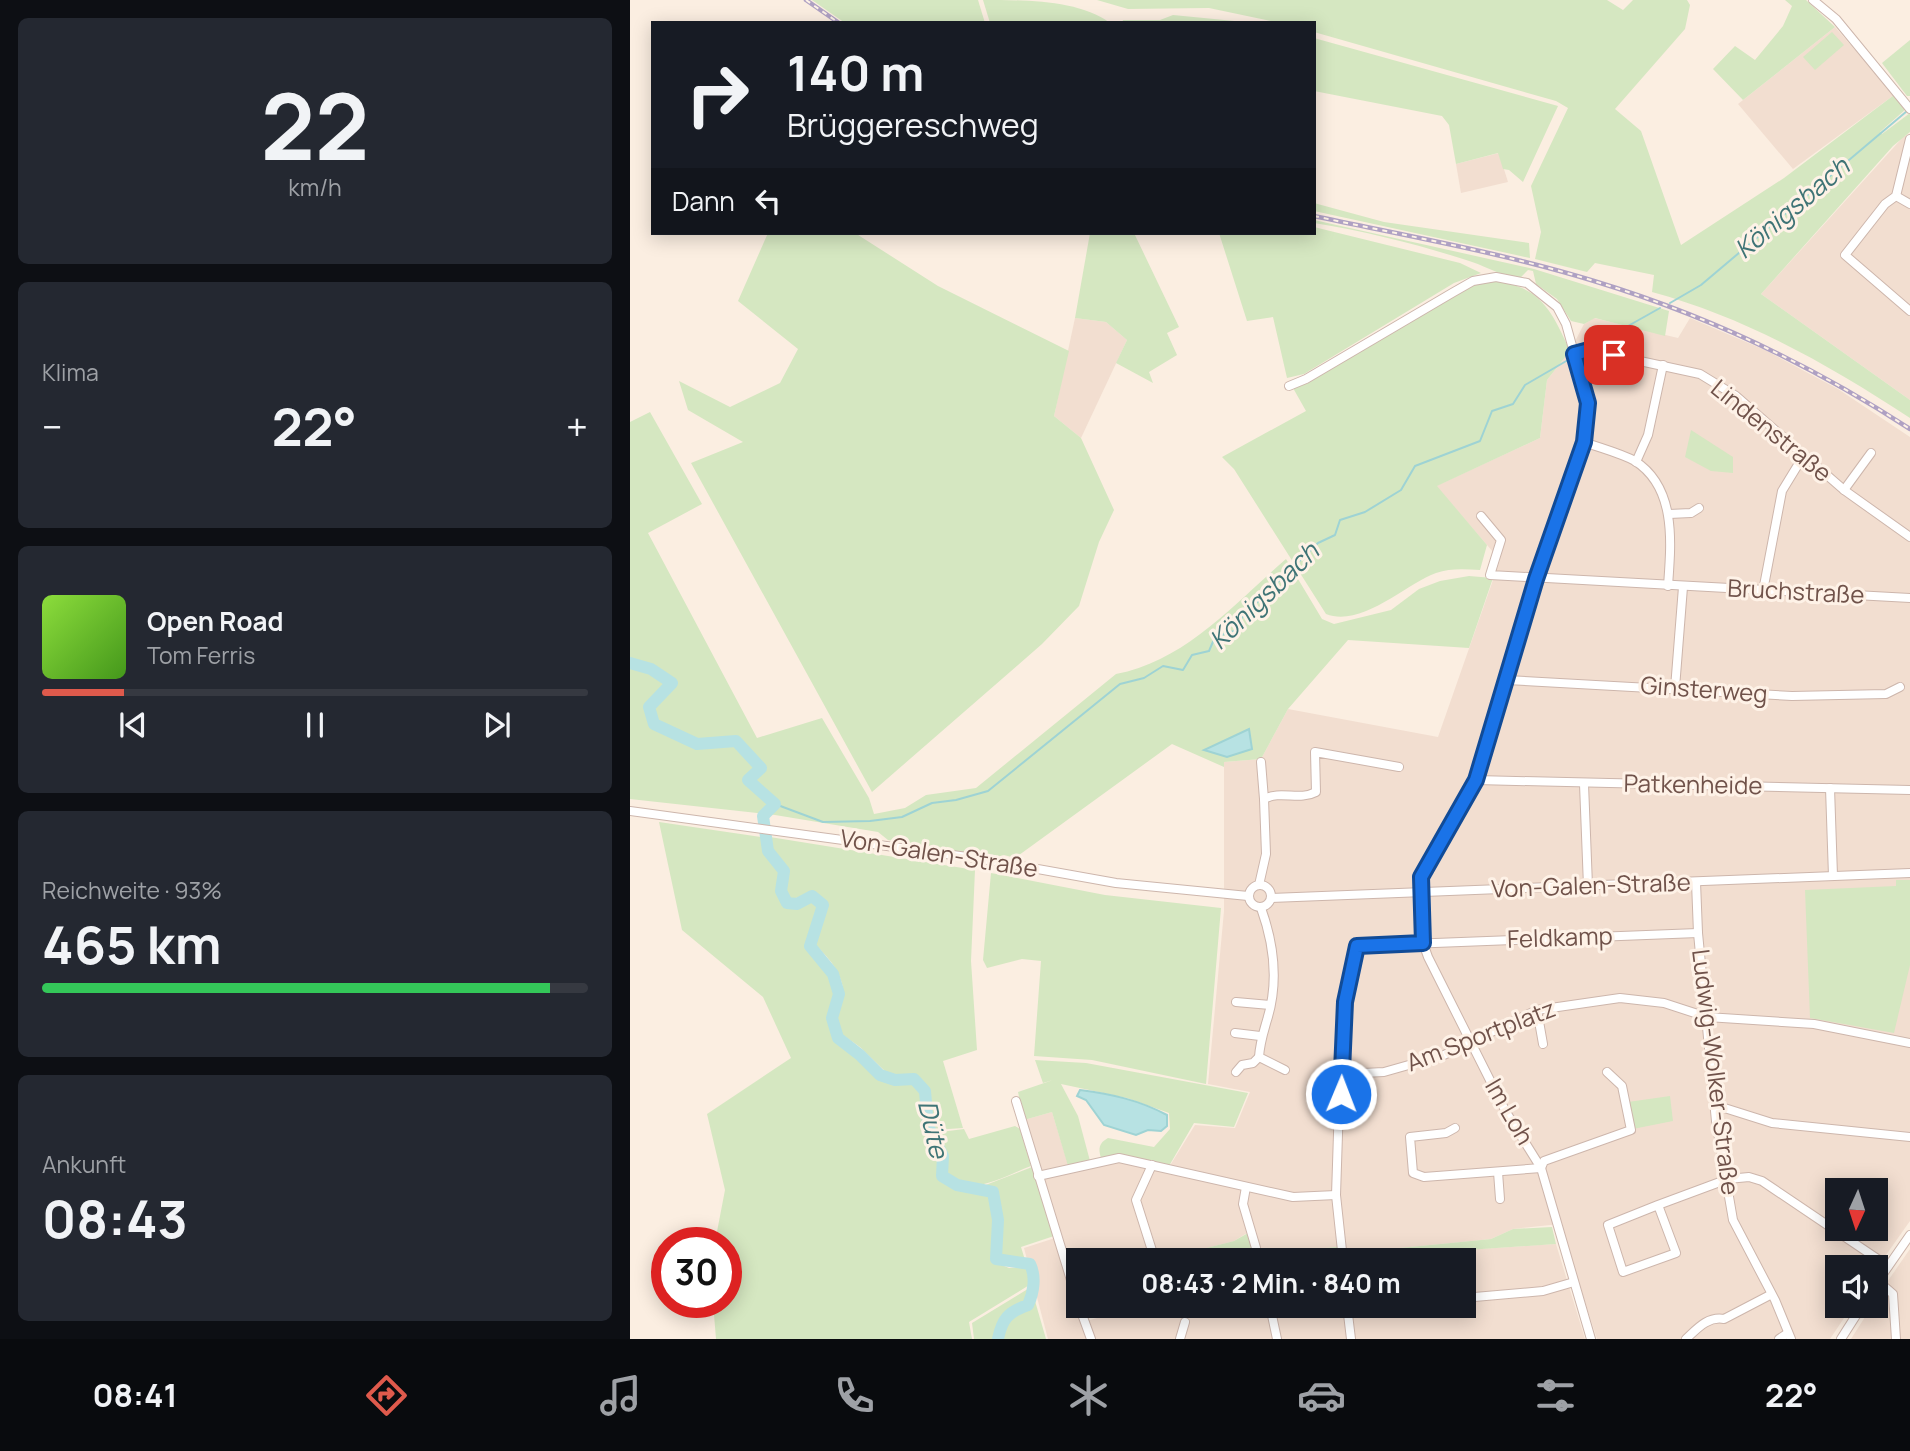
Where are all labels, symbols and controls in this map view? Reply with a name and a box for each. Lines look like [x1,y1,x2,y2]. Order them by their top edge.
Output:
text: 140 m [787,39,924,106]
icon: right [672,49,763,140]
text: 22 [261,63,369,187]
text: Brüggereschweg [787,103,1039,147]
water label: Königsbach [1726,147,1858,266]
text: km/h [288,171,342,203]
icon: left [749,182,787,220]
text: Dann [672,183,735,219]
pin [1584,325,1644,385]
icon: arrive [1595,336,1633,374]
text: Klima [42,356,99,388]
street label: Lindenstraße [1705,371,1839,489]
text: 22° [272,391,357,462]
text: − [42,400,63,452]
text: + [566,400,588,452]
water label: Königsbach [1200,533,1327,657]
street label: Bruchstraße [1727,570,1865,611]
text: Open Road [147,603,283,639]
text: Tom Ferris [147,639,255,671]
street label: Ginsterweg [1639,668,1769,709]
icon: previous [114,706,152,744]
icon: pause [296,706,334,744]
icon: next [478,706,516,744]
street label: Patkenheide [1623,766,1763,801]
street label: Von-Galen-Straße [838,821,1040,884]
street label: Von-Galen-Straße [1491,865,1691,904]
text: Reichweite · 93% [42,874,222,906]
text: 465 km [42,909,222,980]
street label: Feldkamp [1507,918,1613,955]
street label: Ludwig-Wolker-Straße [1685,947,1748,1197]
street label: Am Sportplatz [1401,991,1560,1078]
position arrow [1304,1057,1378,1131]
street label: Im Loh [1478,1072,1542,1150]
water label: Düte [910,1096,958,1163]
text: Ankunft [42,1148,126,1180]
north arrow [1825,1178,1888,1241]
map controls [1825,1178,1888,1318]
text: 08:43 [42,1183,188,1254]
speed limit sign: 30 [651,1227,742,1318]
button: sound [1825,1255,1888,1318]
text: 08:43 · 2 Min. · 840 m [1141,1265,1401,1301]
icon: directions [362,1371,411,1420]
icon: music [596,1371,645,1420]
icon: phone [830,1371,879,1420]
icon: climate [1064,1371,1113,1420]
icon: car [1297,1371,1346,1420]
icon: filters [1531,1371,1580,1420]
text: 08:41 [92,1373,178,1417]
text: 22° [1765,1373,1818,1417]

